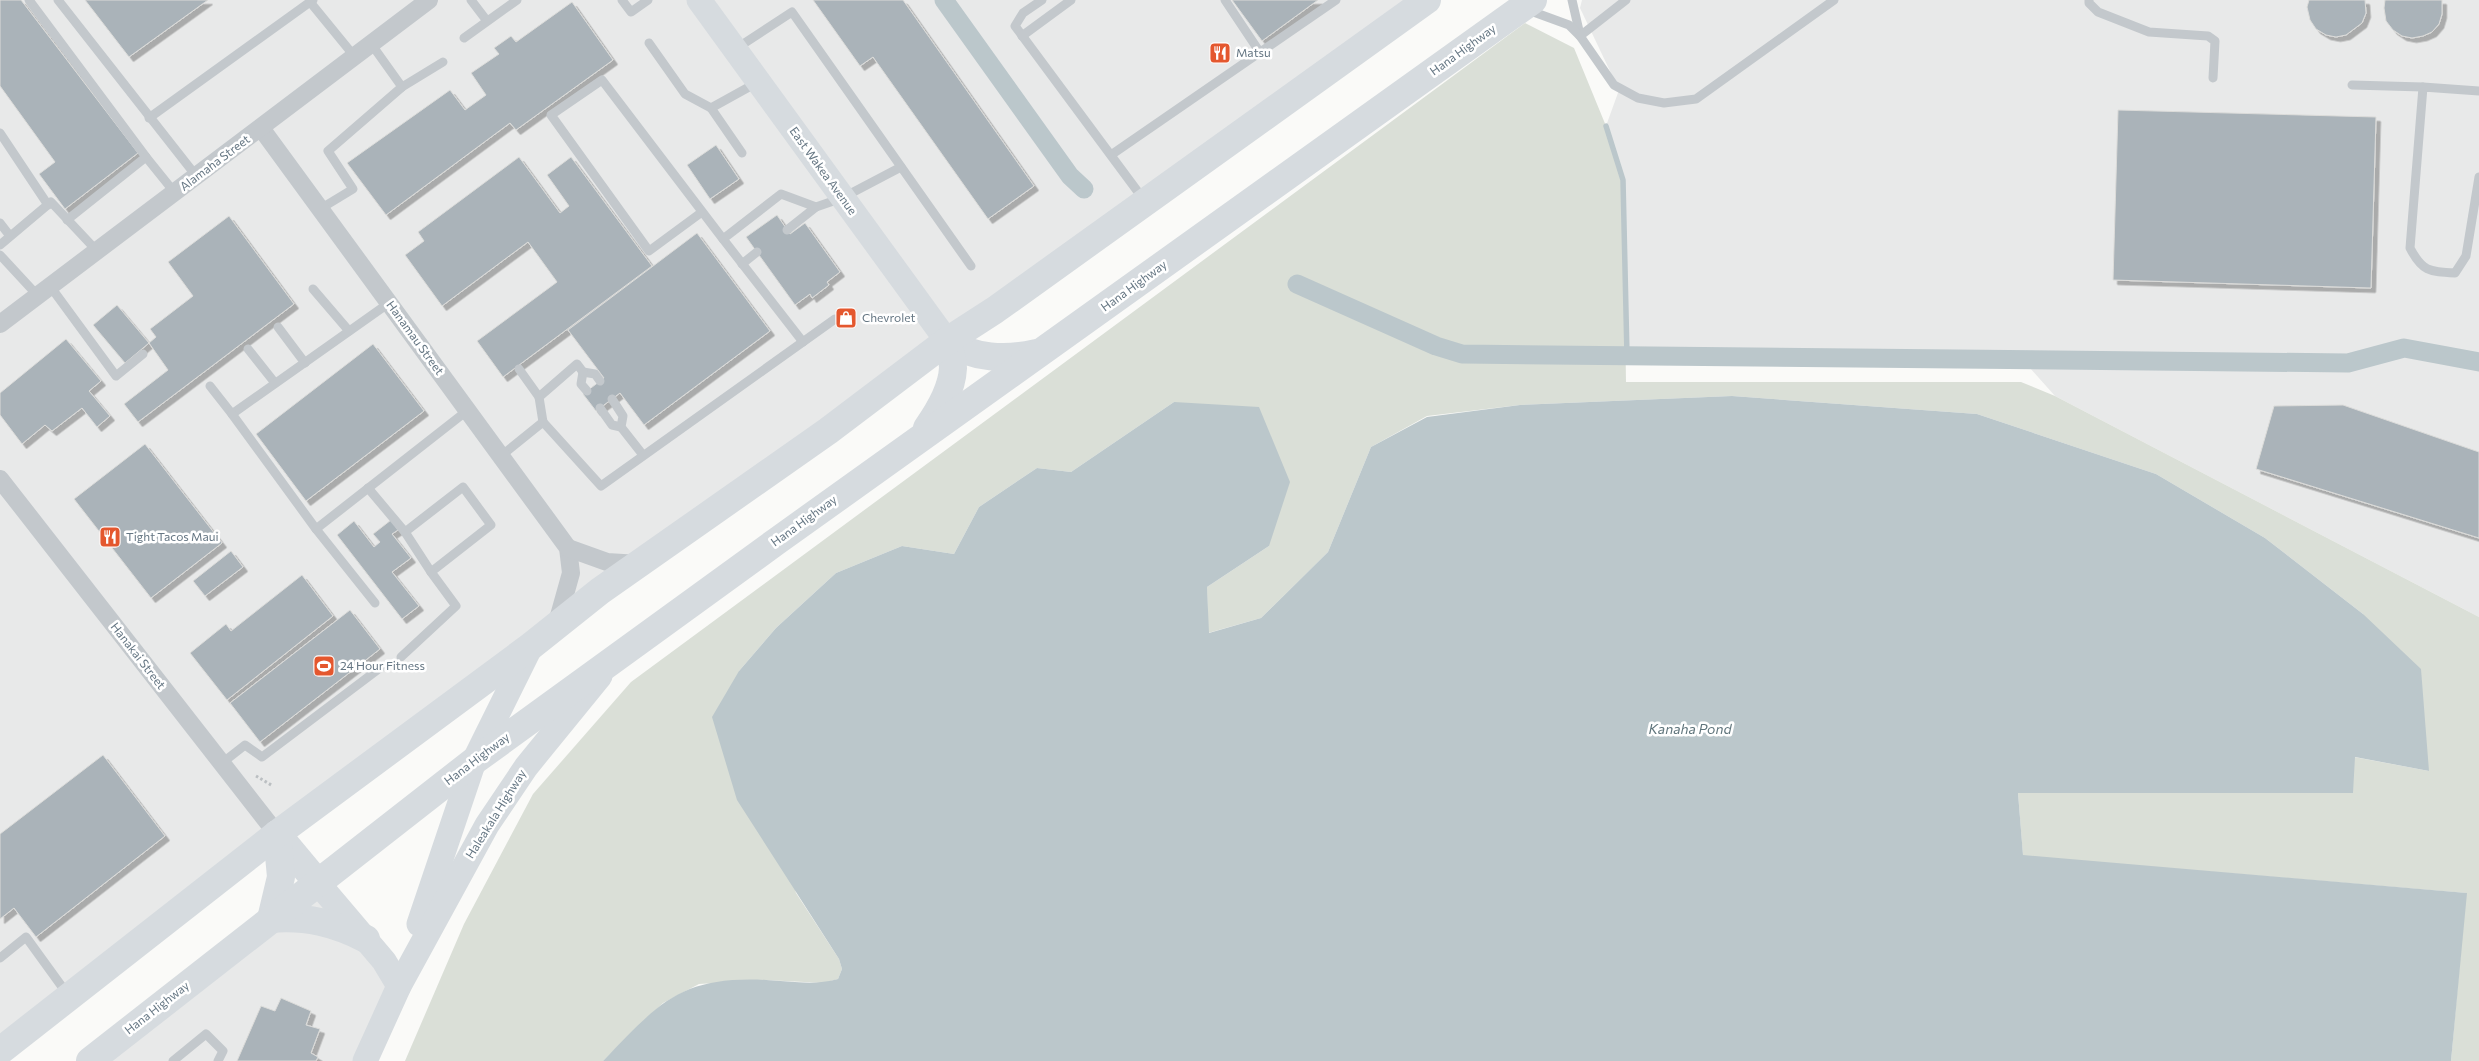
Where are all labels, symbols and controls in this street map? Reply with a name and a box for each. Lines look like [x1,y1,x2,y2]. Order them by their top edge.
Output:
street label: Hana Highway [1427,21,1498,78]
restaurant icon: Matsu [1208,41,1232,65]
place label: Matsu [1236,45,1271,59]
street label: East Wakea Avenue [787,124,860,217]
street label: Alamaha Street [177,131,252,193]
street label: Hana Highway [1098,257,1169,314]
street label: Hanamau Street [384,298,447,377]
shop icon: Chevrolet [834,306,858,330]
place label: Chevrolet [862,310,915,324]
street label: Hana Highway [768,492,839,549]
restaurant icon: Tight Tacos Maui [98,525,122,549]
place label: Tight Tacos Maui [126,529,218,543]
street label: Hanakai Street [108,619,169,691]
sports icon: 24 Hour Fitness [312,654,336,678]
place label: 24 Hour Fitness [340,658,425,672]
water label: Kanaha Pond [1648,720,1732,737]
street label: Hana Highway [441,729,512,787]
street label: Haleakala Highway [462,766,528,861]
street label: Hana Highway [121,978,191,1037]

